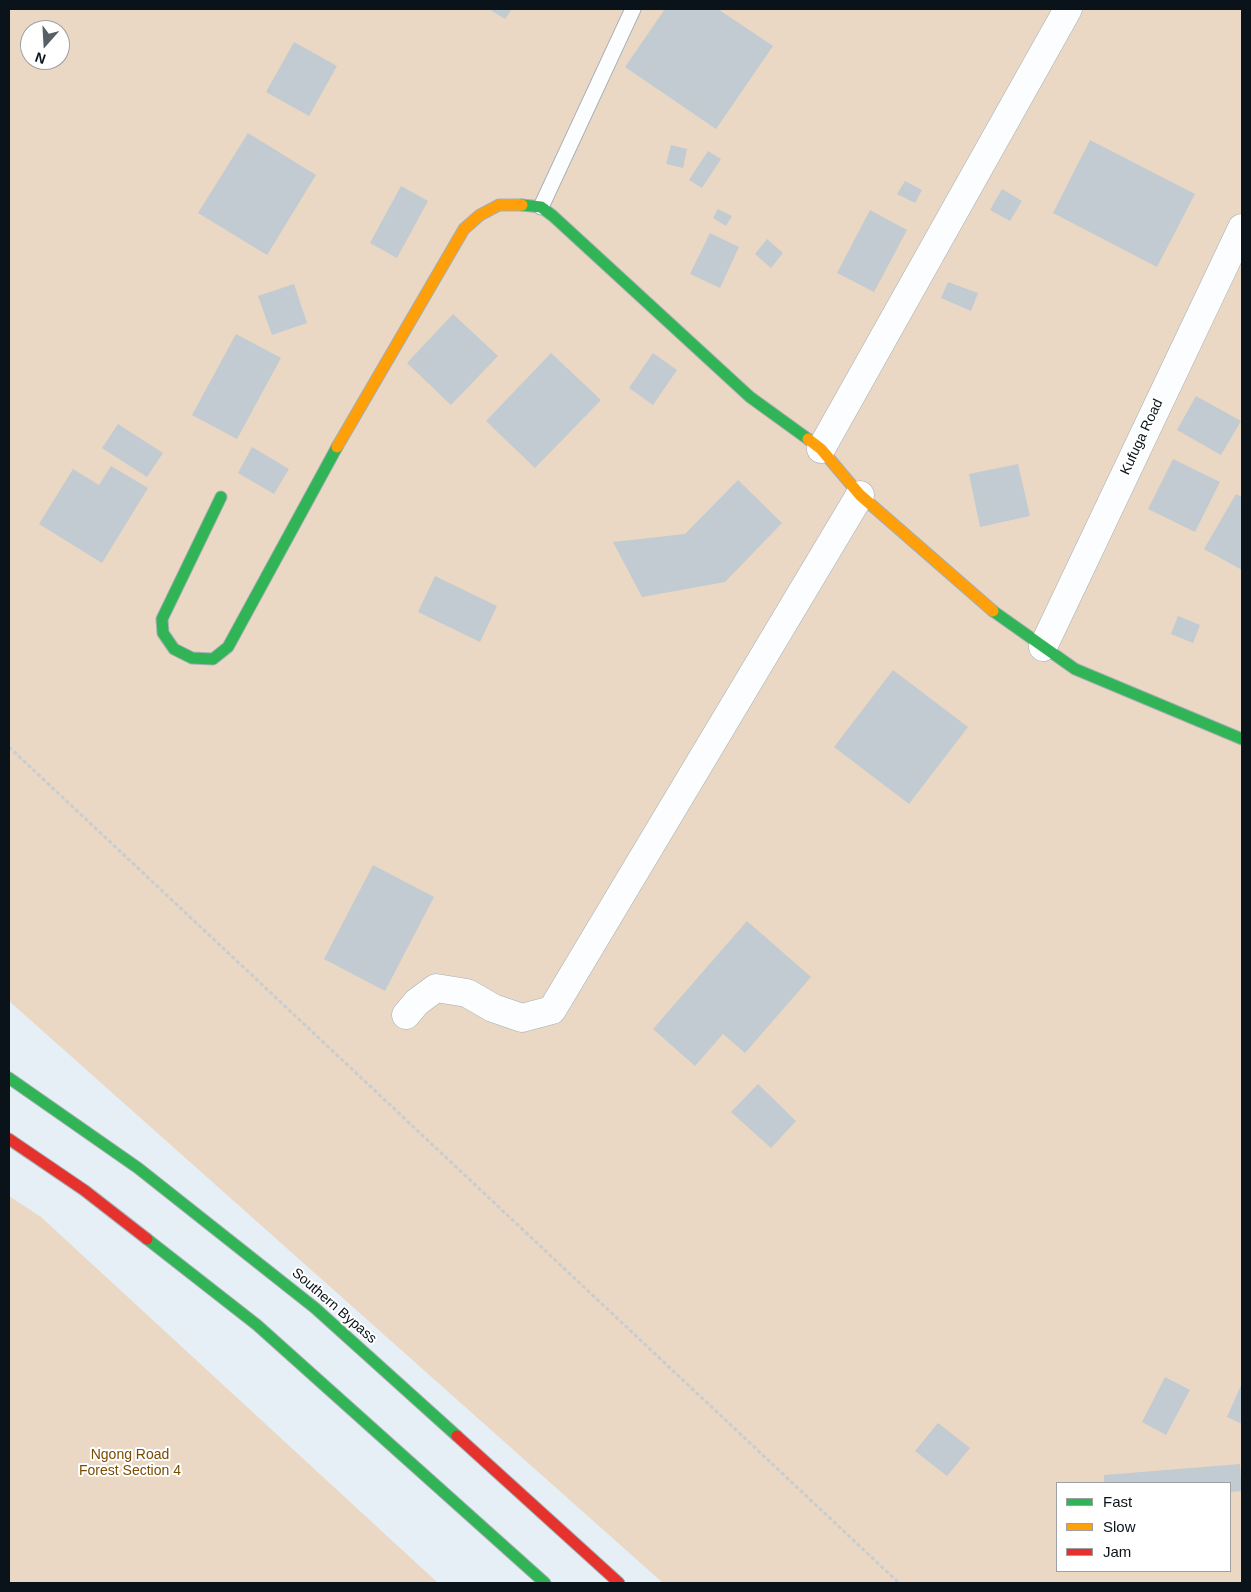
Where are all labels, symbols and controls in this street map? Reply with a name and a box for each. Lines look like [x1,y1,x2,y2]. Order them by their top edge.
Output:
north arrow [20,20,70,70]
text: N [33,49,48,67]
street label: Kufuga Road [1117,396,1167,478]
street label: Southern Bypass [288,1265,380,1347]
park label: Ngong Road Forest Section 4 [79,1447,181,1480]
legend [1056,1482,1231,1572]
text: Fast [1103,1493,1132,1510]
text: Slow [1103,1518,1136,1535]
text: Jam [1103,1543,1131,1560]

